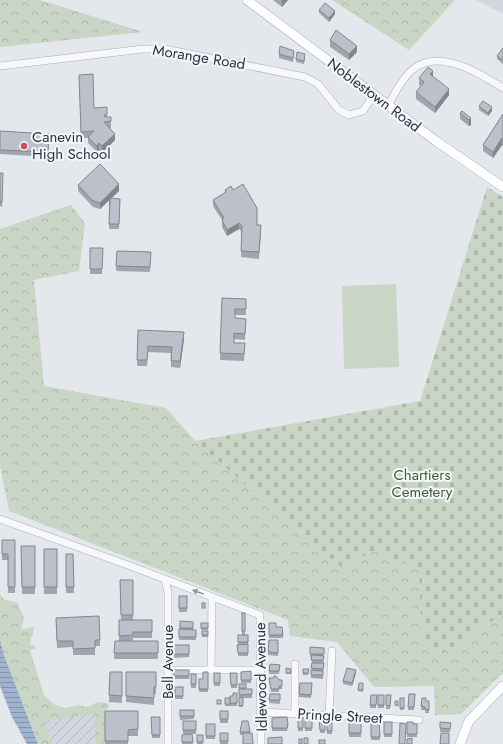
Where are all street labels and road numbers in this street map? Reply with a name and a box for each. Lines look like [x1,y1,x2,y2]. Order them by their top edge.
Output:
street label: Morange Road [151,39,247,75]
street label: Noblestown Road [323,52,425,138]
street label: Idlewood Avenue [249,622,273,732]
street label: Bell Avenue [157,625,179,699]
street label: Pringle Street [297,703,383,729]

